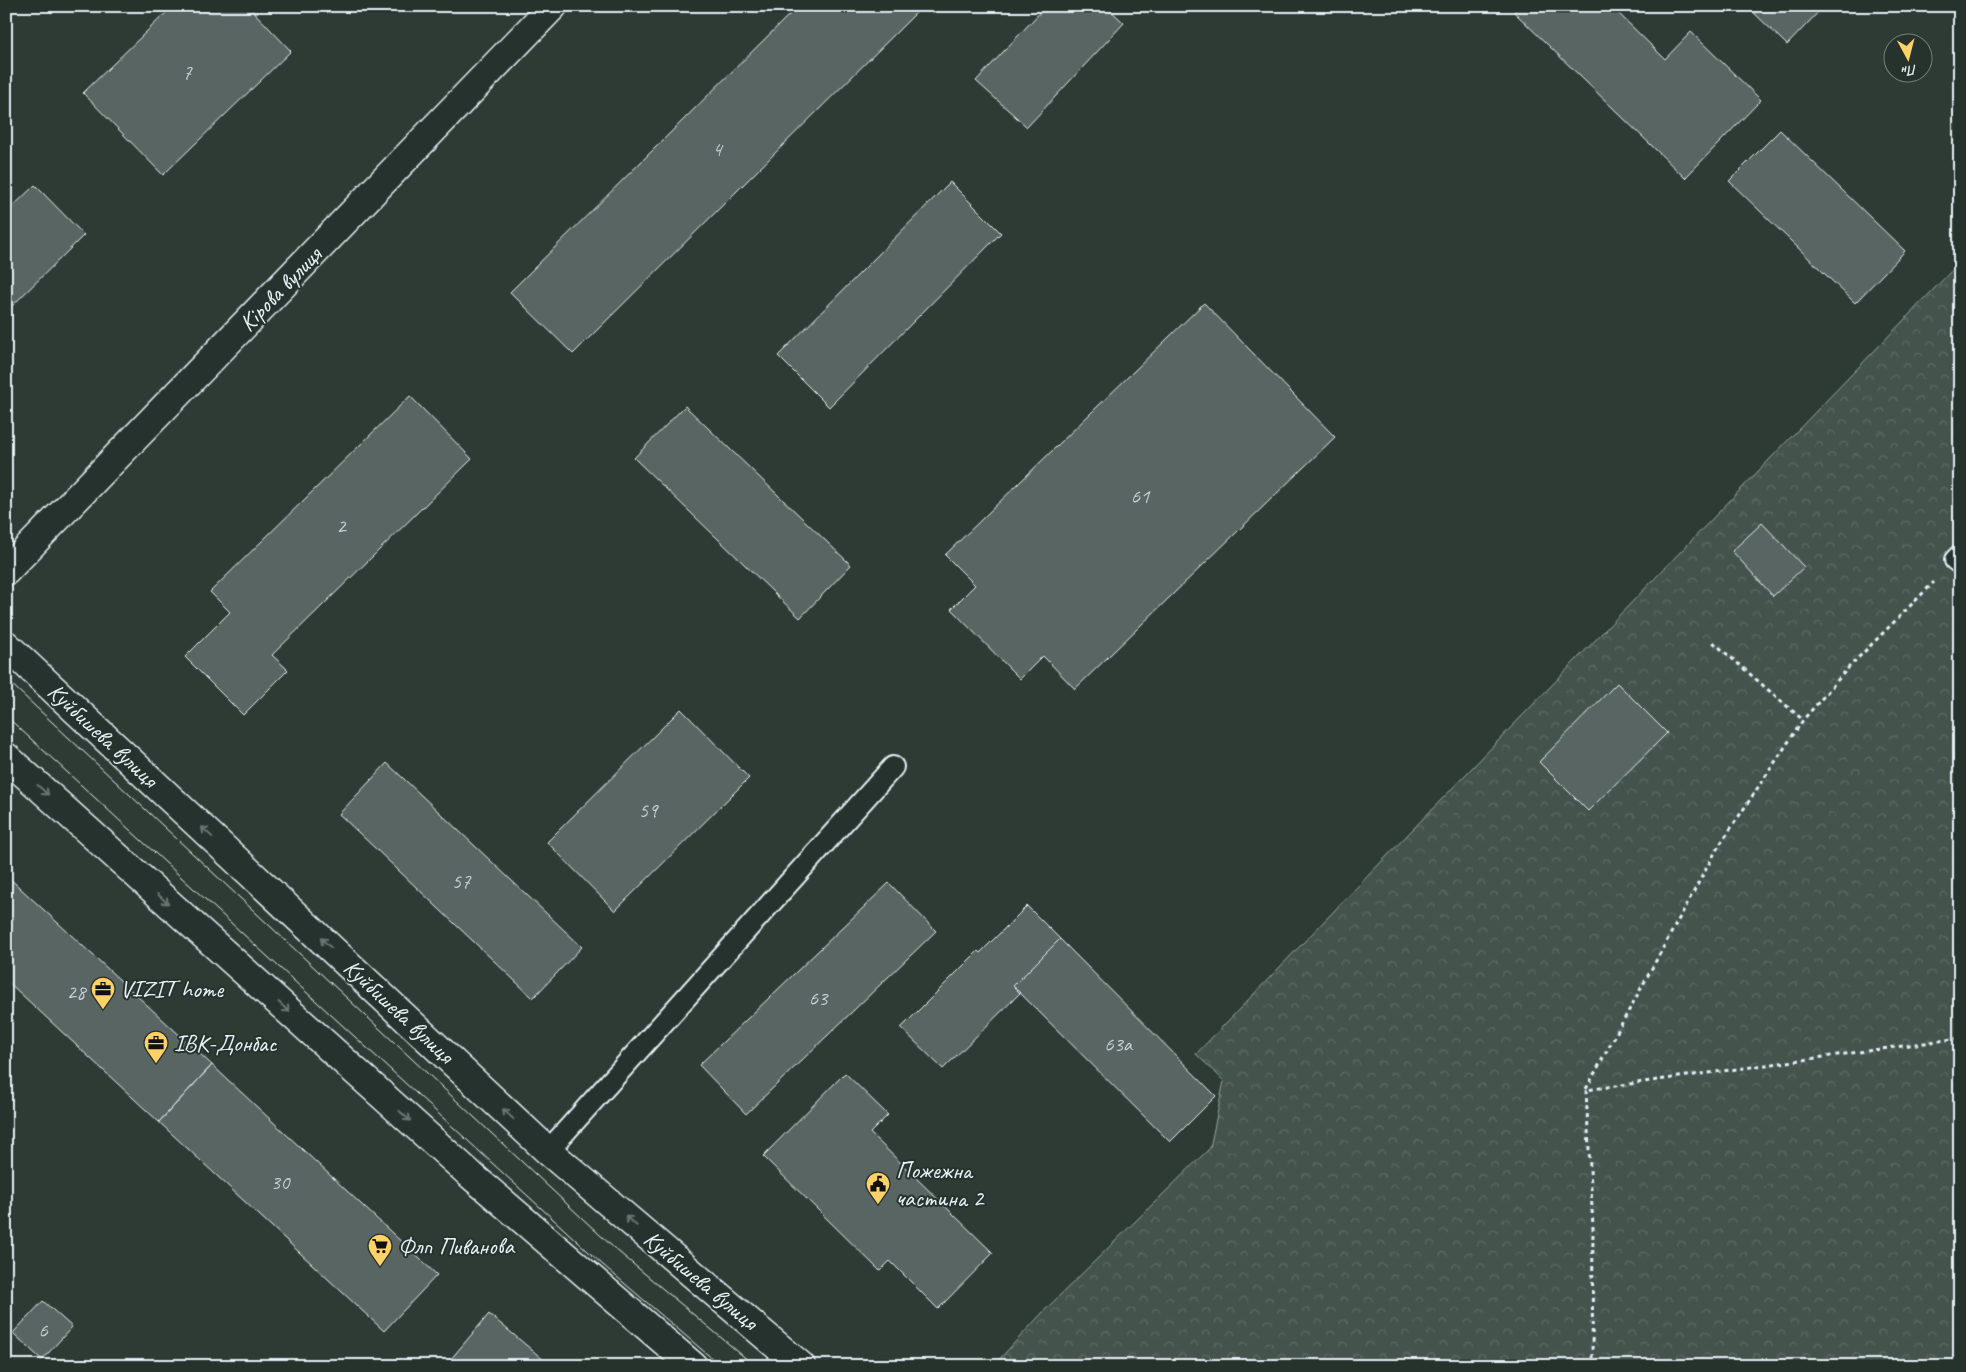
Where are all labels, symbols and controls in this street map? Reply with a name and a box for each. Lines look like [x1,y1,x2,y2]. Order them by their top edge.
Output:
north arrow [1884,32,1934,82]
house number: 7 [182,59,193,85]
text: Пн [1900,61,1918,80]
house number: 4 [712,136,724,162]
street label: Кірова вулиця [232,239,329,338]
house number: 61 [1131,483,1151,509]
house number: 2 [336,513,347,539]
street label: Куйбишева вулиця [42,676,166,795]
one-way arrow [36,784,49,796]
house number: 59 [639,797,659,823]
one-way arrow [201,826,213,838]
house number: 57 [452,868,472,894]
one-way arrow [157,893,170,904]
one-way arrow [319,937,332,949]
street label: Куйбишева вулиця [338,952,462,1071]
place label: VIZIT home [120,974,225,1004]
office icon: VIZIT home [90,976,116,1010]
house number: 28 [67,979,88,1005]
house number: 63 [809,985,829,1011]
one-way arrow [278,1001,291,1013]
place label: ІВК-Донбас [174,1028,277,1058]
office icon: ІВК-Донбас [143,1030,169,1064]
house number: 63а [1104,1031,1134,1057]
one-way arrow [502,1108,515,1120]
one-way arrow [399,1110,412,1122]
place label: Пожежна частина 2 [896,1155,985,1213]
house number: 30 [271,1169,291,1195]
public building icon: Пожежна частина 2 [865,1171,891,1205]
one-way arrow [624,1215,637,1227]
street label: Куйбишева вулиця [638,1224,766,1338]
place label: Флп Пиванова [398,1231,515,1261]
supermarket icon: Флп Пиванова [367,1233,393,1267]
house number: 6 [38,1317,48,1343]

